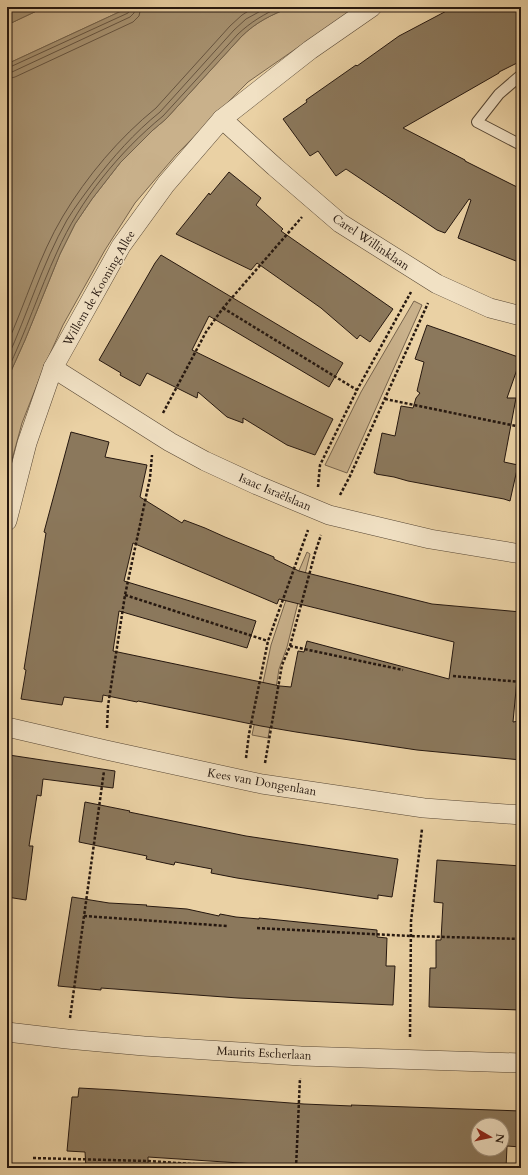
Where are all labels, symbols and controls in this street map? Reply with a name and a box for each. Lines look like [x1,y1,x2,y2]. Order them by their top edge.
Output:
street label: Carel Willinklaan [329,210,413,274]
street label: Willem de Kooning Allee [59,227,139,350]
street label: Isaac Israëlslaan [236,469,314,515]
street label: Kees van Dongenlaan [206,765,318,800]
street label: Maurits Escherlaan [216,1043,312,1063]
north arrow [470,1117,510,1157]
text: N [491,1133,508,1145]

